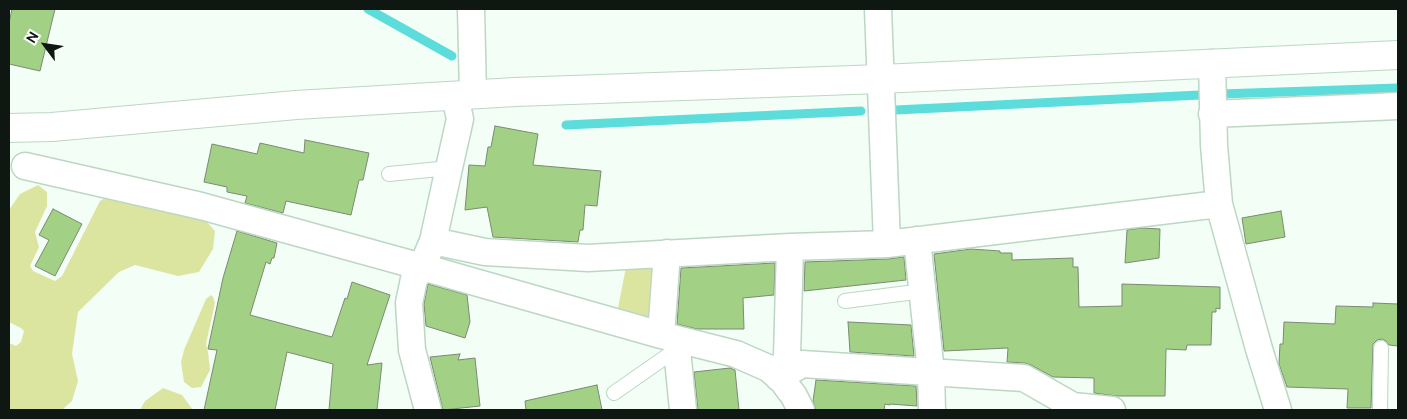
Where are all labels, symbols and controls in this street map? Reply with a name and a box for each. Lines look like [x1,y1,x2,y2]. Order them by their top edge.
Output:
north arrow [20,20,70,70]
text: N [23,29,42,46]

